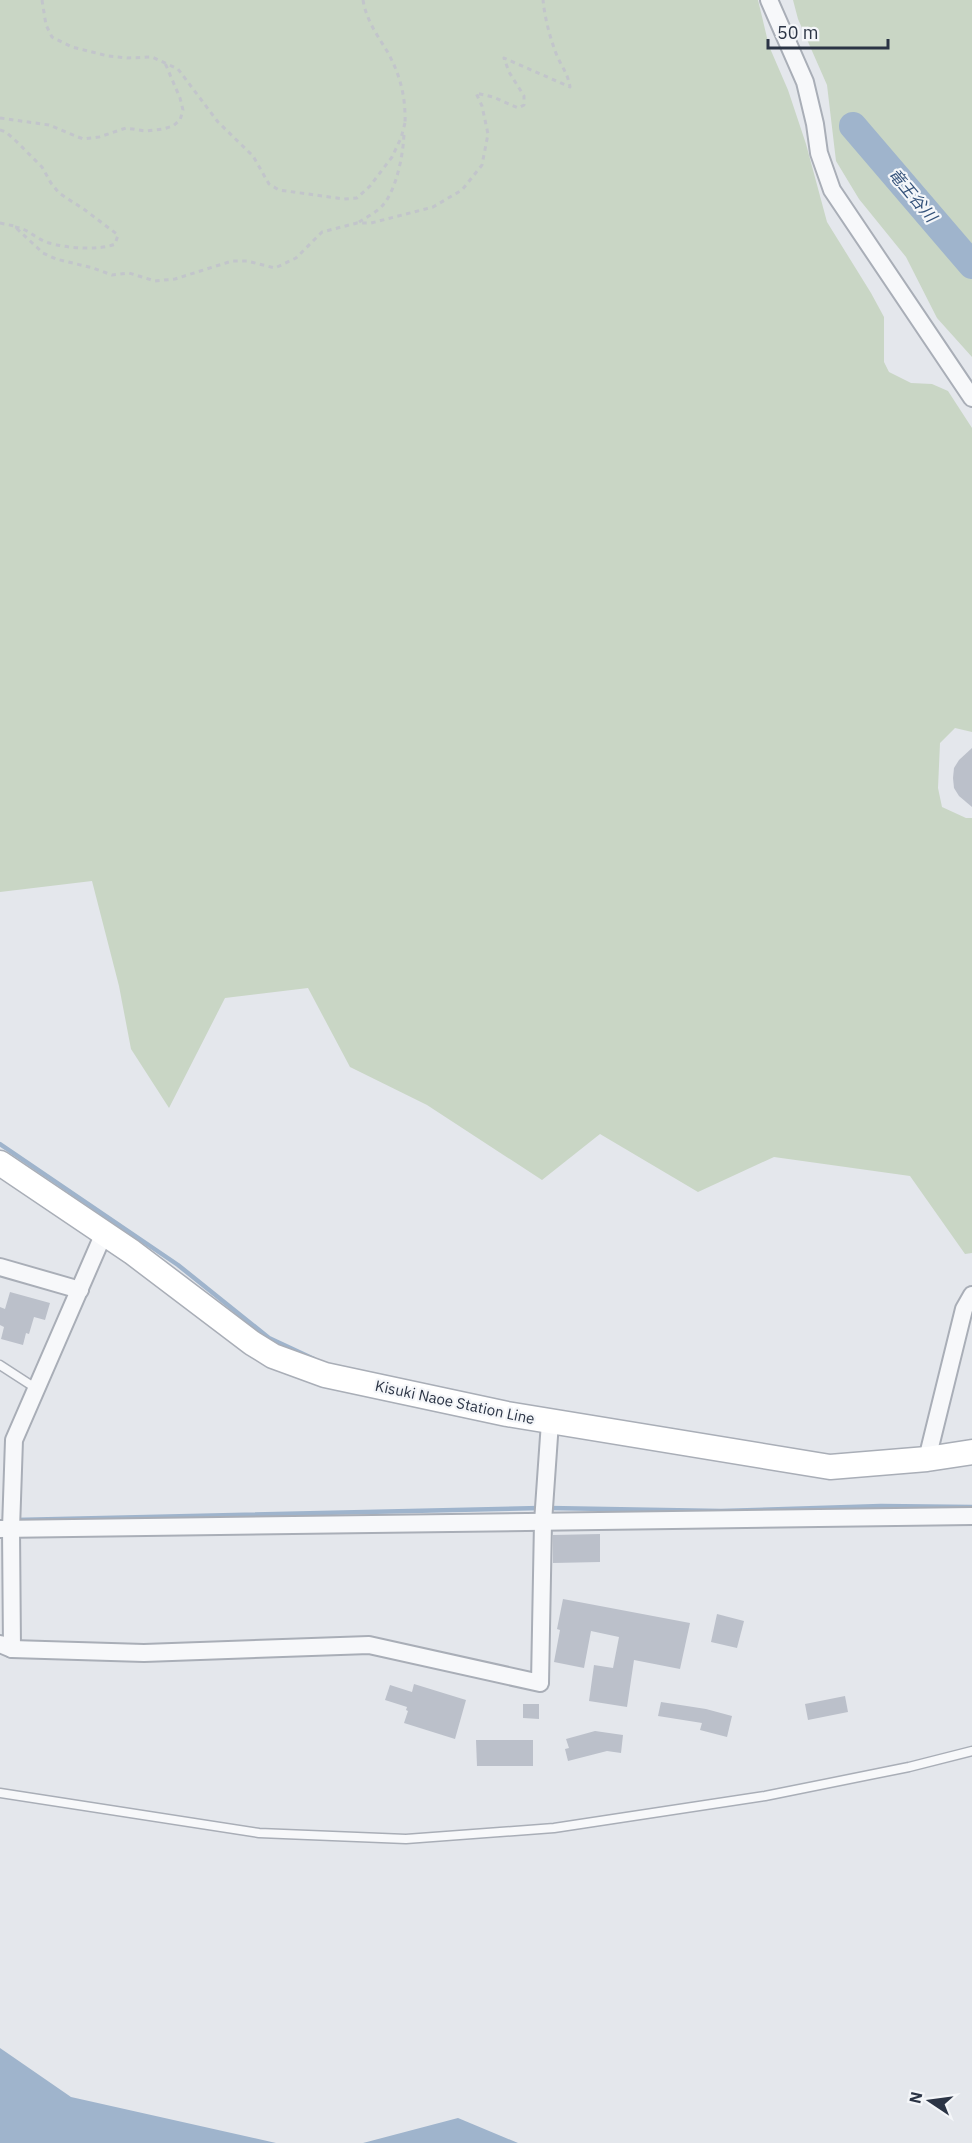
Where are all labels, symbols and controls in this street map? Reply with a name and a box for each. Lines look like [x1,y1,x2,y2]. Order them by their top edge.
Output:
scale bar [768,12,888,50]
text: 50 m [777,21,819,44]
water label: 竜王谷川 [885,164,943,227]
street label: Kisuki Naoe Station Line [374,1376,536,1428]
north arrow [900,2071,960,2131]
text: N [904,2090,926,2106]

